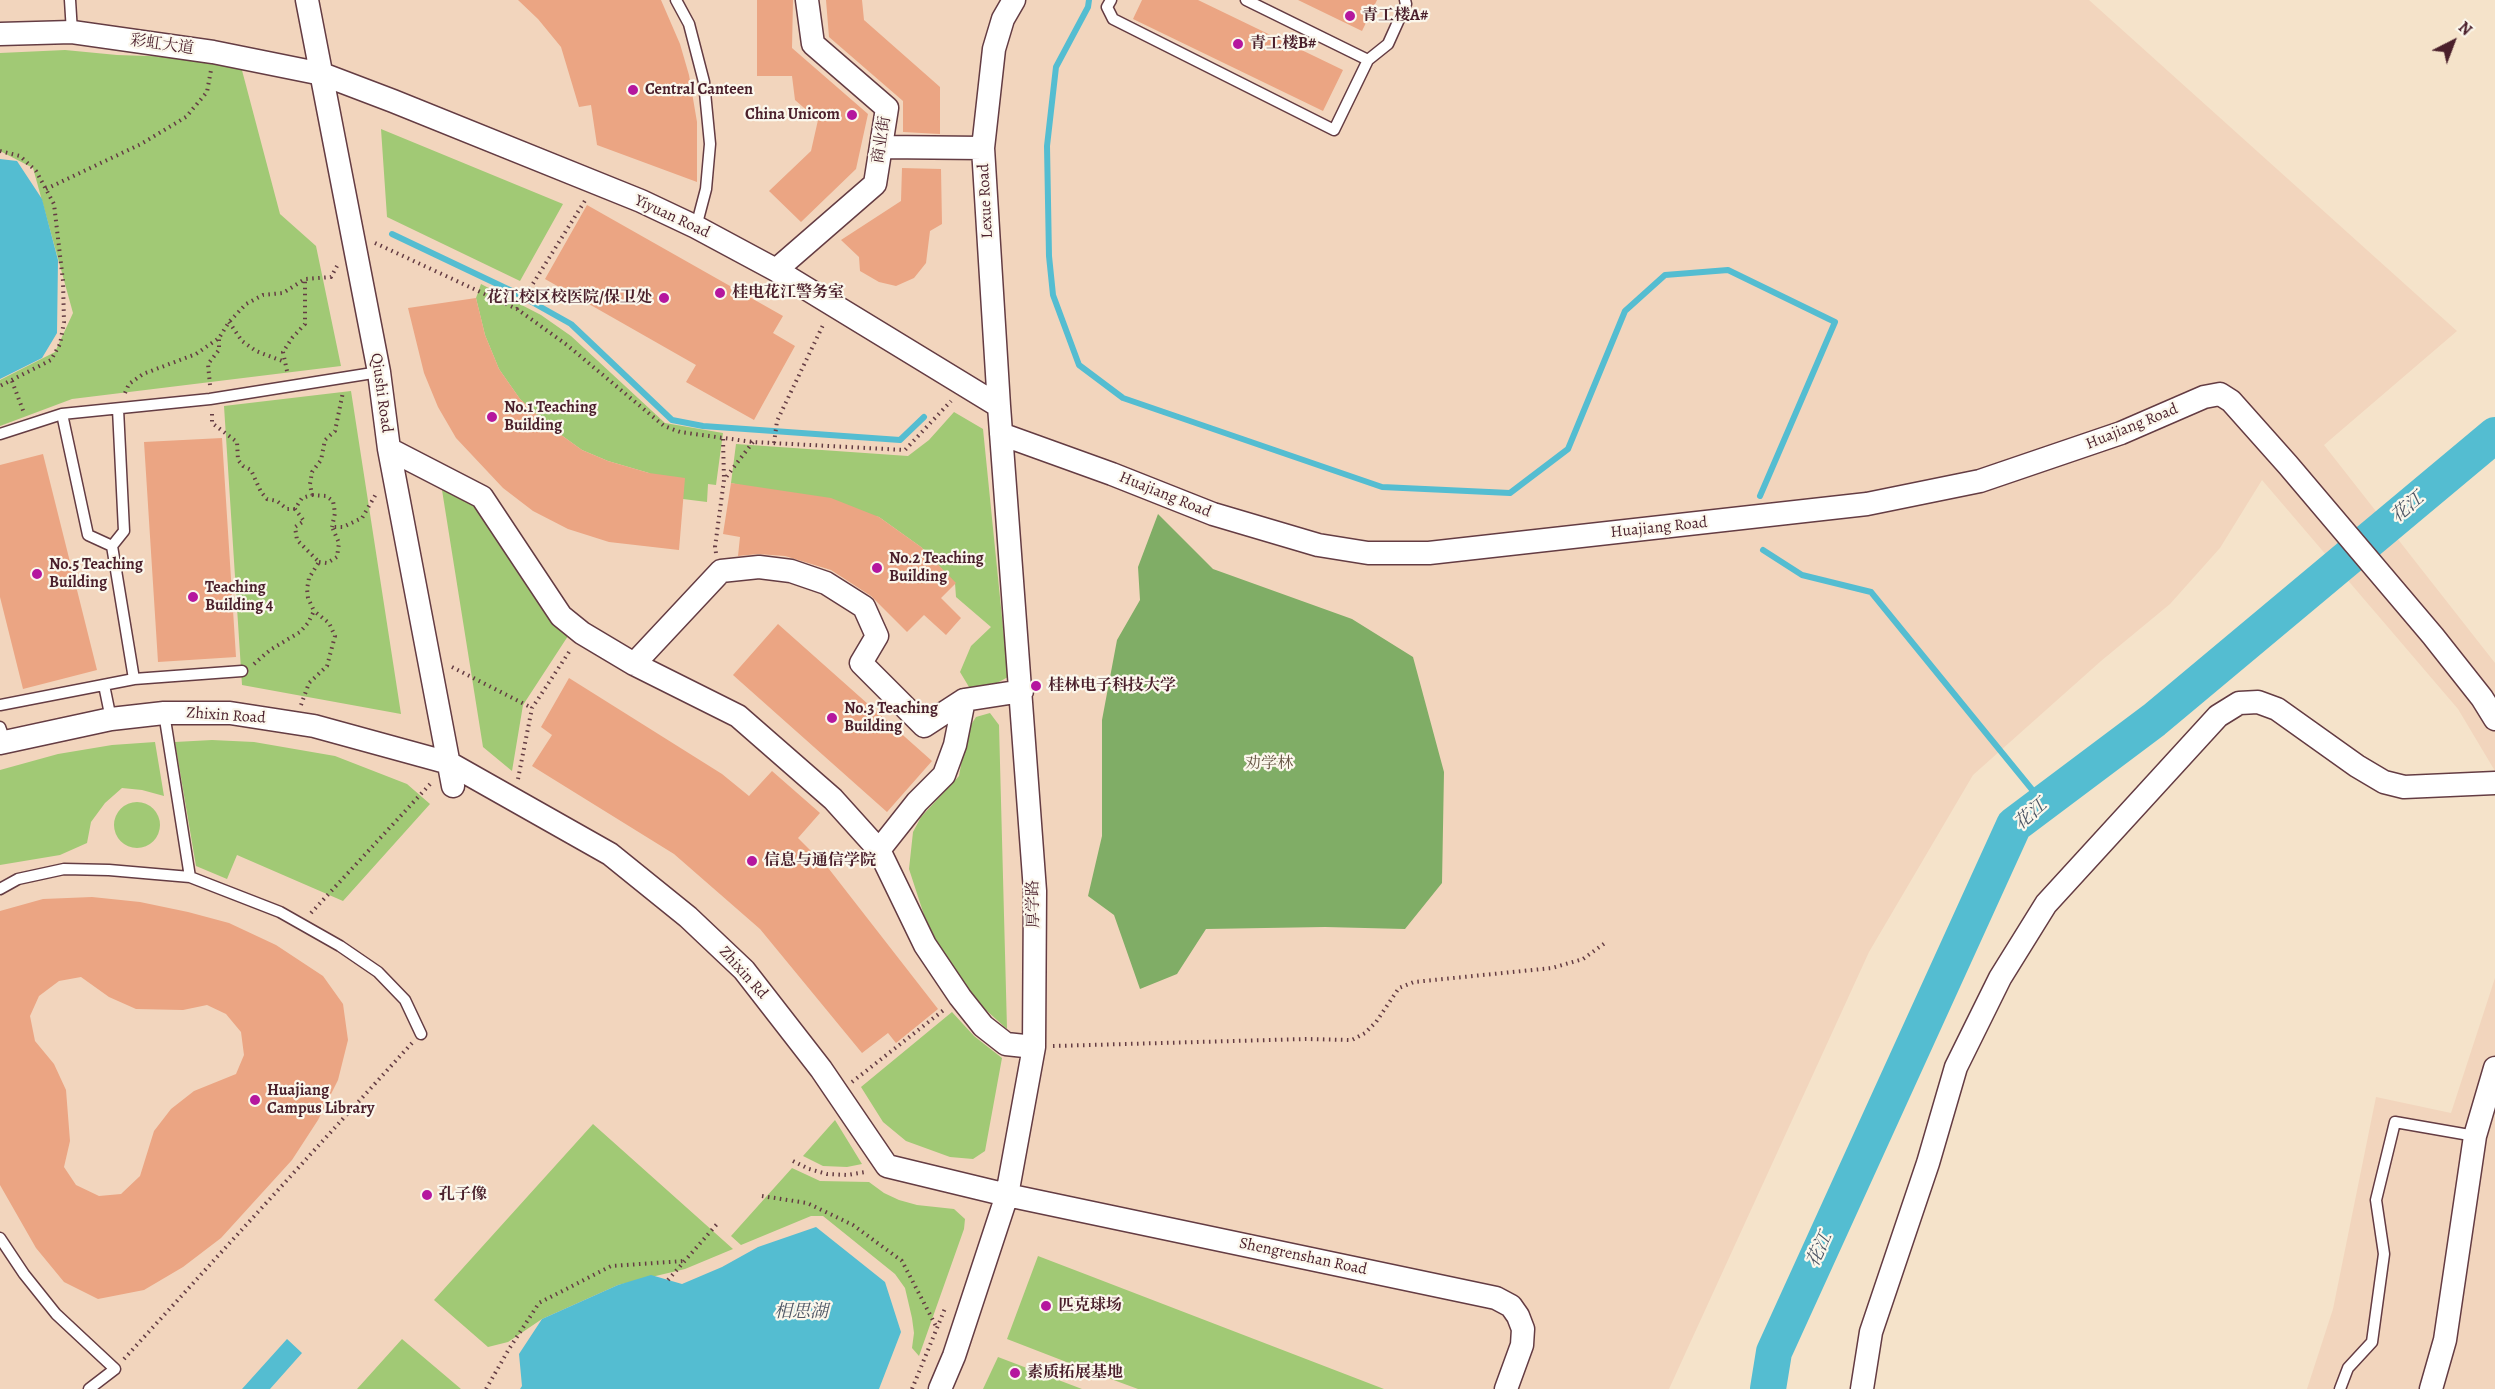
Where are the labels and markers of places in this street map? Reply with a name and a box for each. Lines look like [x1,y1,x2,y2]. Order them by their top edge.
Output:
place label: 青工楼A# [1362,6,1428,26]
marker: 青工楼A# [1343,9,1357,23]
place label: 青工楼B# [1250,34,1316,54]
marker: 青工楼B# [1231,37,1245,51]
place label: Central Canteen [645,80,753,100]
marker: Central Canteen [626,83,640,97]
place label: China Unicom [745,105,840,125]
marker: China Unicom [845,108,859,122]
place label: 桂电花江警务室 [732,283,844,303]
marker: 桂电花江警务室 [713,286,727,300]
place label: 花江校区校医院/保卫处 [487,288,652,308]
marker: 花江校区校医院/保卫处 [657,291,671,305]
place label: No.1 Teaching Building [504,398,597,436]
marker: No.1 Teaching Building [485,410,499,424]
place label: No.2 Teaching Building [889,549,984,587]
place label: No.5 Teaching Building [49,555,143,593]
marker: No.2 Teaching Building [870,561,884,575]
marker: No.5 Teaching Building [30,567,44,581]
place label: Teaching Building 4 [205,578,273,616]
marker: Teaching Building 4 [186,590,200,604]
place label: 桂林电子科技大学 [1048,676,1176,696]
marker: 桂林电子科技大学 [1029,679,1043,693]
place label: No.3 Teaching Building [844,699,938,737]
marker: No.3 Teaching Building [825,711,839,725]
place label: 信息与通信学院 [764,851,876,871]
marker: 信息与通信学院 [745,854,759,868]
place label: Huajiang Campus Library [267,1081,374,1119]
marker: Huajiang Campus Library [248,1093,262,1107]
place label: 孔子像 [439,1185,487,1205]
marker: 孔子像 [420,1188,434,1202]
place label: 匹克球场 [1058,1296,1122,1316]
marker: 匹克球场 [1039,1299,1053,1313]
place label: 素质拓展基地 [1027,1363,1123,1383]
marker: 素质拓展基地 [1008,1366,1022,1380]

